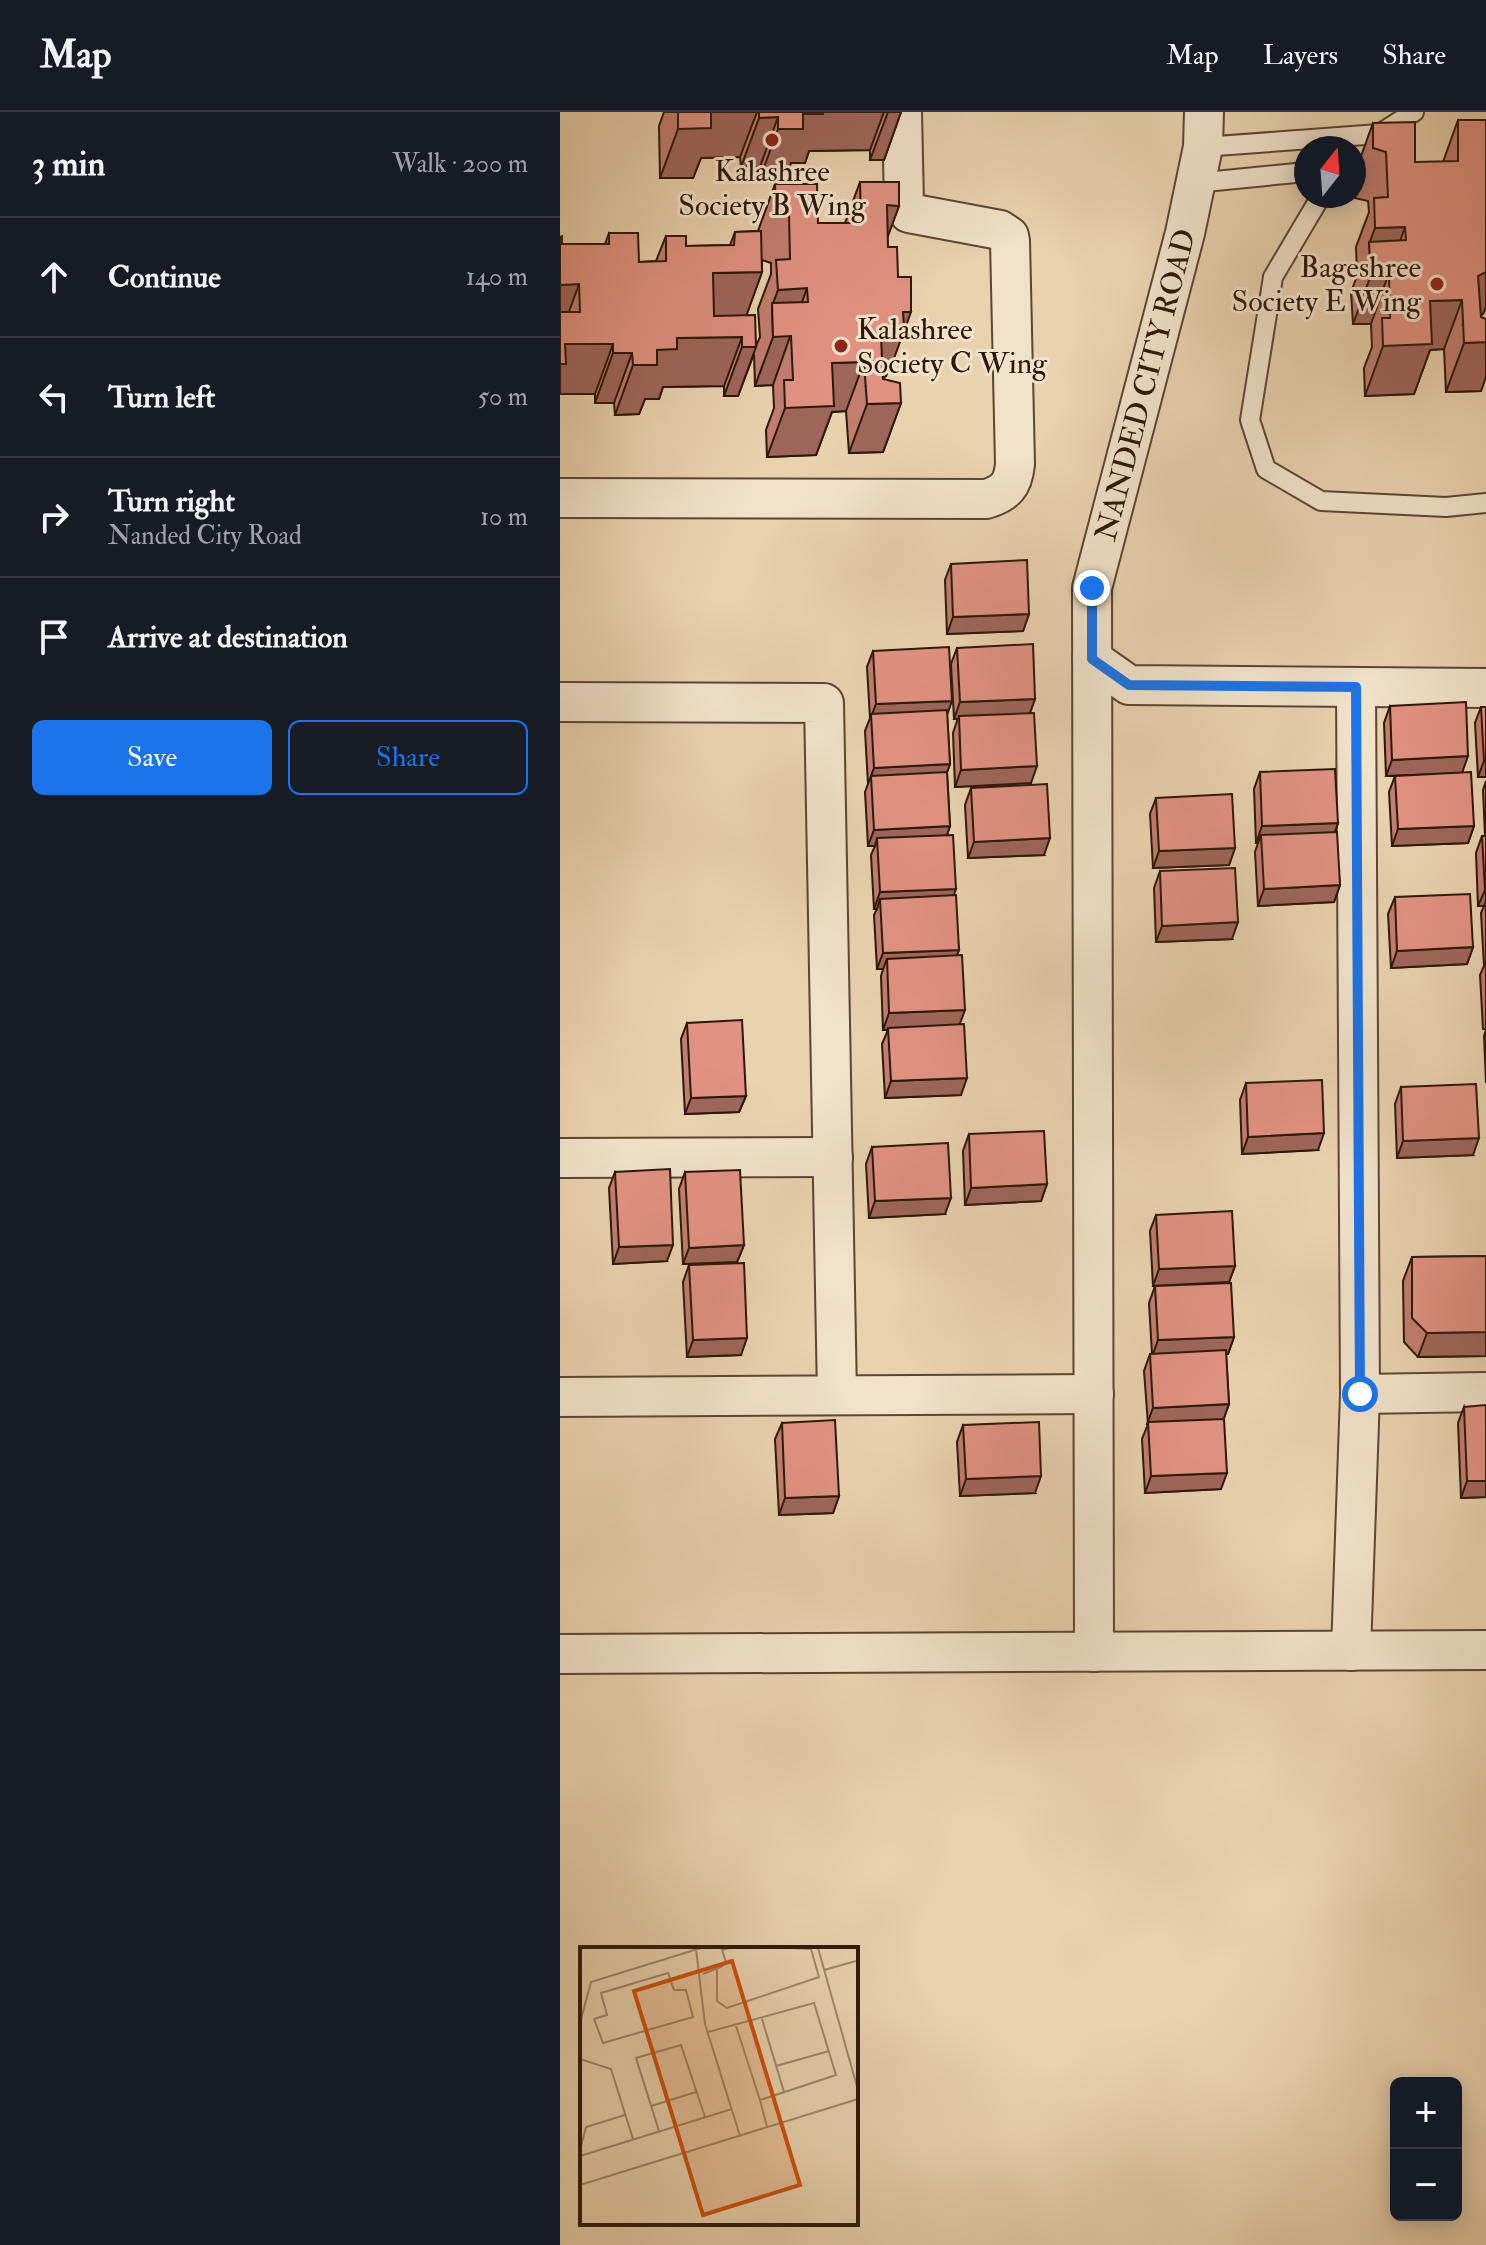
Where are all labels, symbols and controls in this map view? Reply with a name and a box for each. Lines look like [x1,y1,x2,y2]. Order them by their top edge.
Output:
text: Map [40,31,111,79]
text: Map [1166,38,1219,73]
text: Layers [1263,38,1338,73]
text: Share [1382,38,1446,73]
marker: Kalashree Society B Wing [763,131,781,149]
north arrow [1294,136,1366,208]
text: 3 min [32,143,105,186]
text: Walk · 200 m [392,148,528,180]
place label: Kalashree Society B Wing [678,153,867,224]
street label: NANDED CITY ROAD [1087,225,1204,545]
place label: Bageshree Society E Wing [1231,249,1422,320]
icon: ahead [32,255,76,299]
text: Continue [108,259,221,296]
text: 140 m [466,261,528,293]
marker: Bageshree Society E Wing [1428,275,1446,293]
place label: Kalashree Society C Wing [857,311,1048,382]
marker: Kalashree Society C Wing [832,337,850,355]
icon: left [32,375,76,419]
text: Turn left [108,379,215,416]
text: 50 m [478,381,528,413]
text: Turn right [108,483,235,520]
icon: right [32,495,76,539]
text: 10 m [480,501,528,533]
text: Nanded City Road [108,520,302,552]
route end [1074,570,1110,606]
icon: arrive [32,615,76,659]
text: Arrive at destination [108,619,348,656]
button: Save [32,720,272,795]
button: Share [288,720,528,795]
route start [1342,1376,1378,1412]
inset map [580,1947,858,2225]
map controls [1390,2077,1462,2221]
button: + [1390,2077,1462,2149]
button: − [1390,2149,1462,2221]

